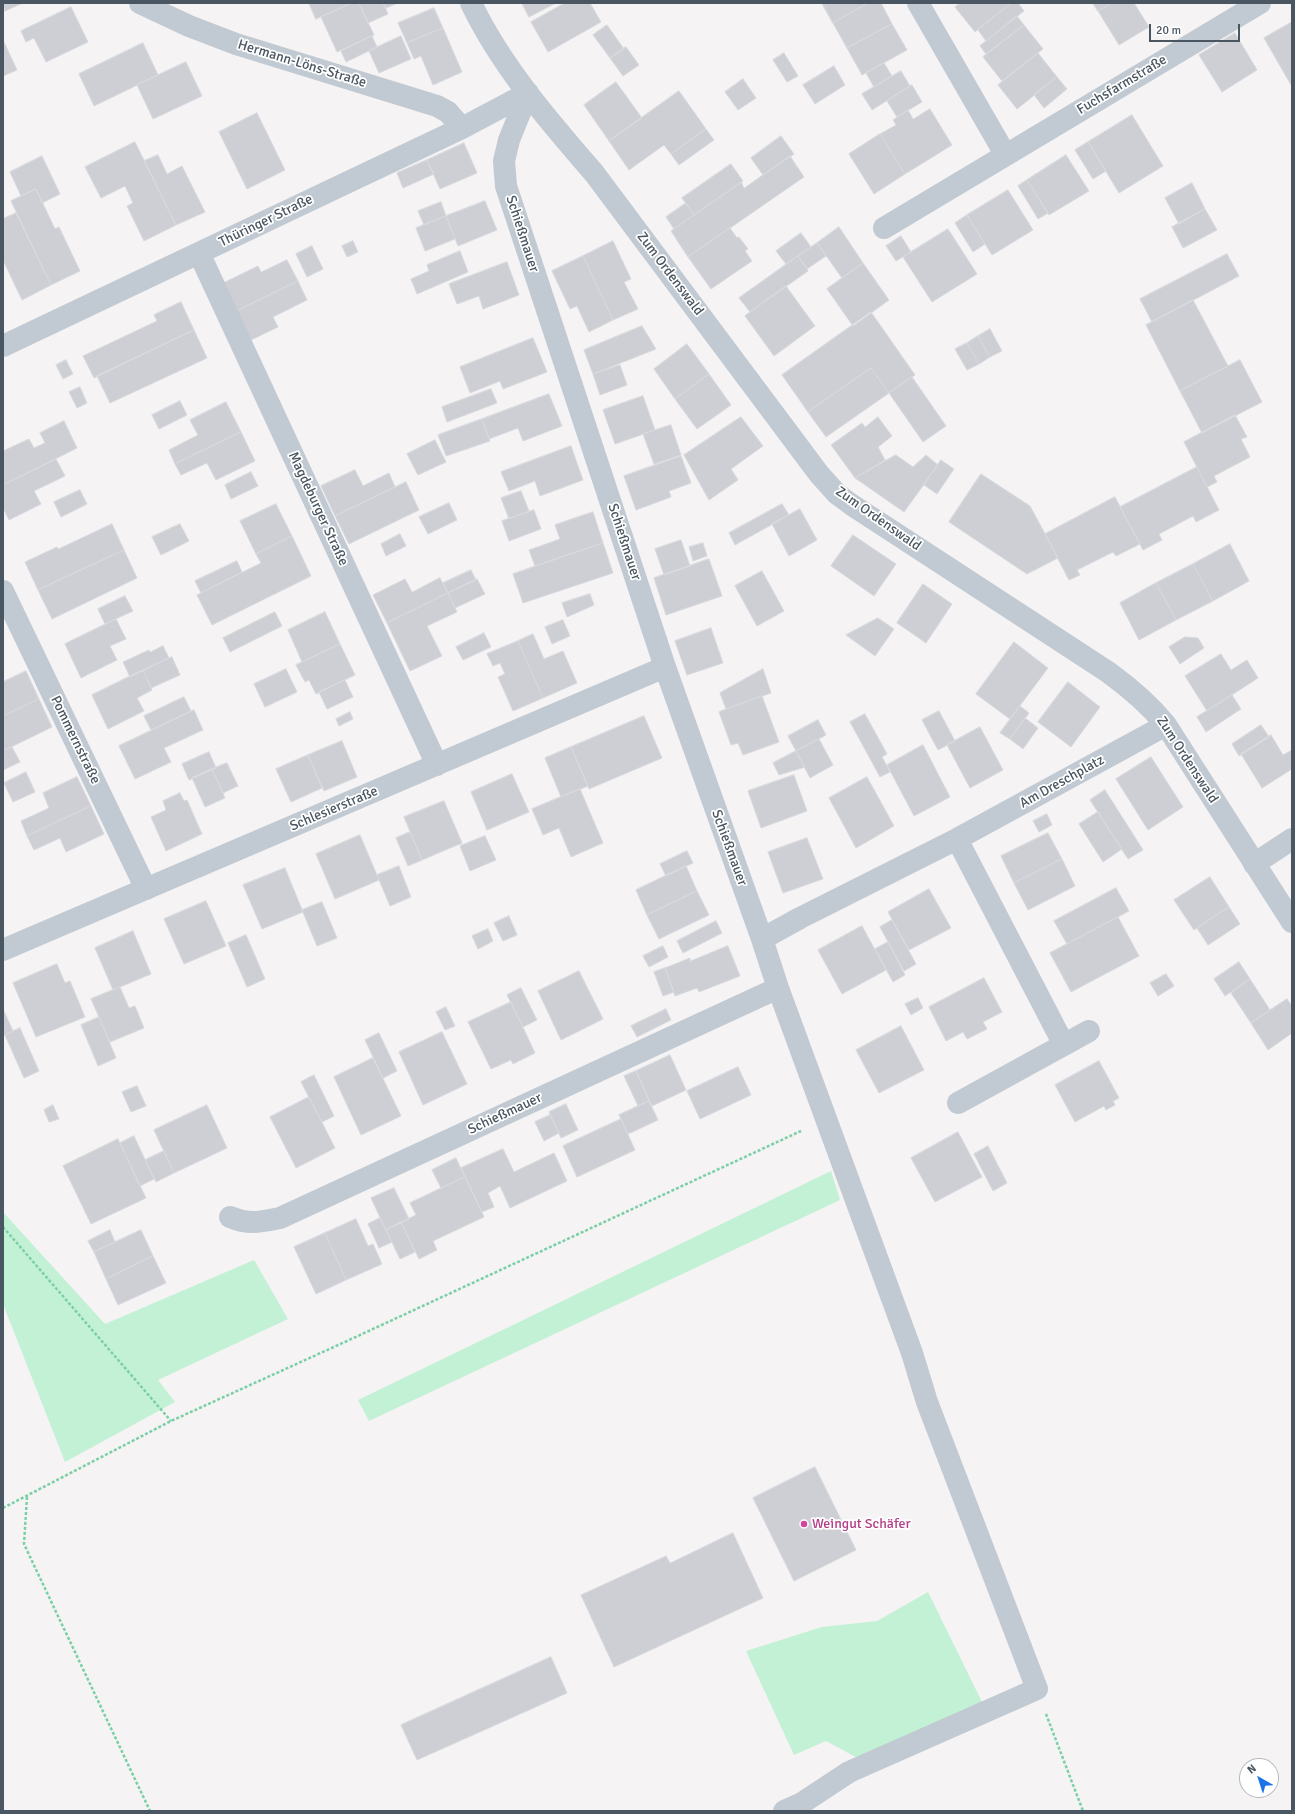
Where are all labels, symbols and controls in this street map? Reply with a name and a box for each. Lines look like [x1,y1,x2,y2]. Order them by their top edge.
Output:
scale bar [1151,16,1242,42]
text: 20 m [1156,23,1181,38]
street label: Hermann-Löns-Straße [236,36,368,92]
street label: Fuchsfarmstraße [1074,52,1170,118]
street label: Thüringer Straße [216,191,316,251]
street label: Schießmauer [502,194,542,274]
street label: Zum Ordenswald [633,229,707,319]
street label: Magdeburger Straße [284,449,352,569]
street label: Zum Ordenswald [832,483,924,555]
street label: Schießmauer [604,502,644,582]
street label: Pommernstraße [46,693,104,787]
street label: Zum Ordenswald [1153,713,1221,807]
street label: Am Dreschplatz [1017,752,1107,812]
street label: Schlesierstraße [287,783,381,835]
street label: Schießmauer [707,808,751,888]
street label: Schießmauer [465,1090,545,1138]
place label: Weingut Schäfer [812,1516,911,1532]
marker: Weingut Schäfer [799,1519,809,1529]
north arrow [1239,1758,1279,1798]
text: N [1245,1762,1259,1777]

